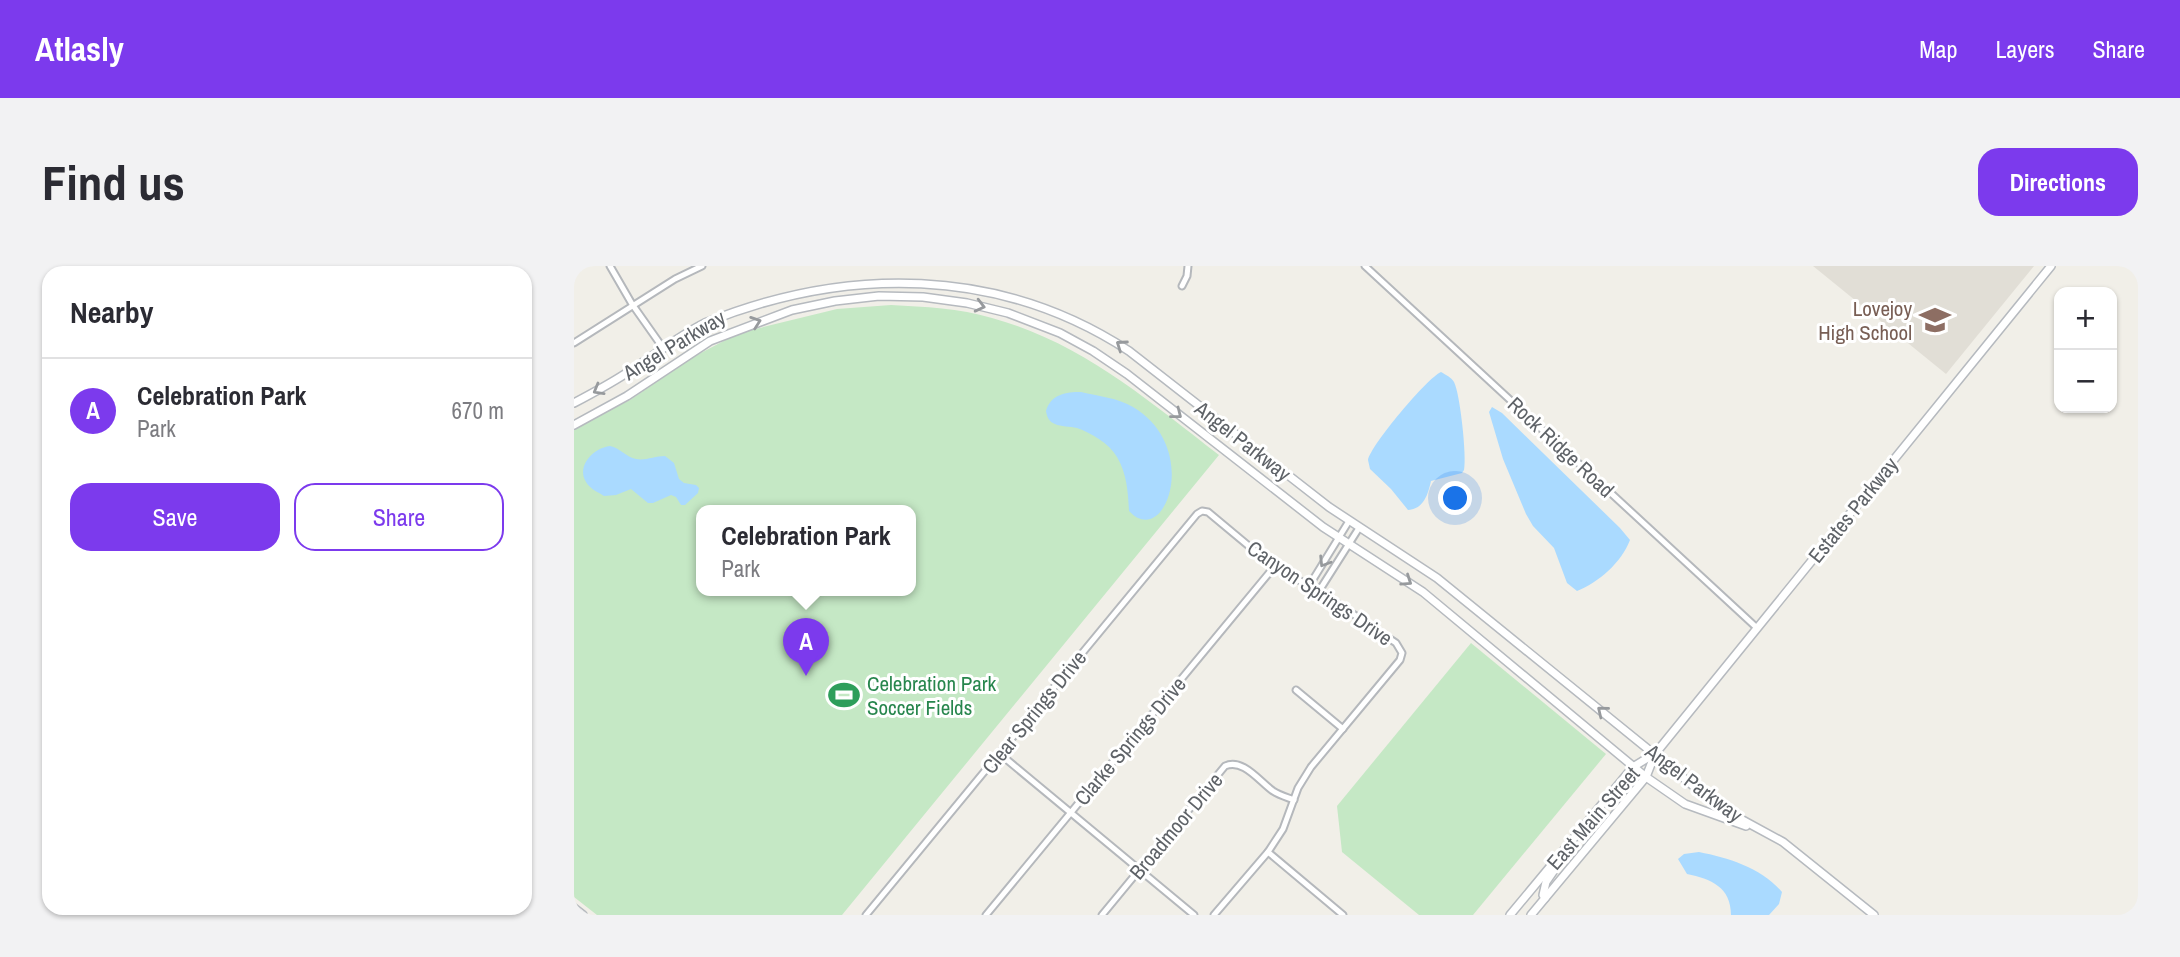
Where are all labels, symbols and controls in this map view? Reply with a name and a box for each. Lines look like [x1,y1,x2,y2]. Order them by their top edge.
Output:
text: Atlasly [35,27,124,71]
text: Map [1919,33,1957,65]
text: Layers [1995,33,2054,65]
text: Share [2092,33,2145,65]
button: Directions [1978,148,2138,216]
text: Find us [42,149,185,215]
map controls [2054,287,2117,413]
button: + [2054,287,2117,350]
text: Nearby [70,292,153,332]
place label: Lovejoy High School [1818,294,1912,347]
one-way arrow [974,298,986,312]
street label: Angel Parkway [616,303,731,388]
school or university icon: Lovejoy High School [1918,303,1952,337]
one-way arrow [750,316,762,330]
one-way arrow [1116,341,1129,353]
button: − [2054,350,2117,413]
text: Celebration Park [137,378,306,413]
one-way arrow [593,382,606,395]
street label: Rock Ridge Road [1501,390,1621,504]
street label: Angel Parkway [1188,394,1297,488]
text: A [86,395,100,426]
text: 670 m [452,395,504,426]
one-way arrow [1168,406,1181,418]
text: Park [137,413,176,444]
street label: Estates Parkway [1801,451,1905,569]
your location [1438,481,1472,515]
button: Save [70,483,280,551]
button: Share [294,483,504,551]
popup [696,505,916,596]
text: Celebration Park [721,518,891,553]
street label: Canyon Springs Drive [1242,534,1398,652]
text: Park [721,553,760,584]
one-way arrow [1319,554,1332,567]
one-way arrow [1399,572,1412,585]
pin: A [783,618,829,676]
street label: Clear Springs Drive [975,644,1093,780]
place label: Celebration Park Soccer Fields [867,669,997,722]
street label: Clarke Springs Drive [1068,670,1192,812]
sports icon: Celebration Park Soccer Fields [827,678,861,712]
one-way arrow [1597,707,1610,719]
street label: Angel Parkway [1639,736,1749,829]
street label: East Main Street [1540,760,1646,876]
street label: Broadmoor Drive [1123,766,1229,886]

